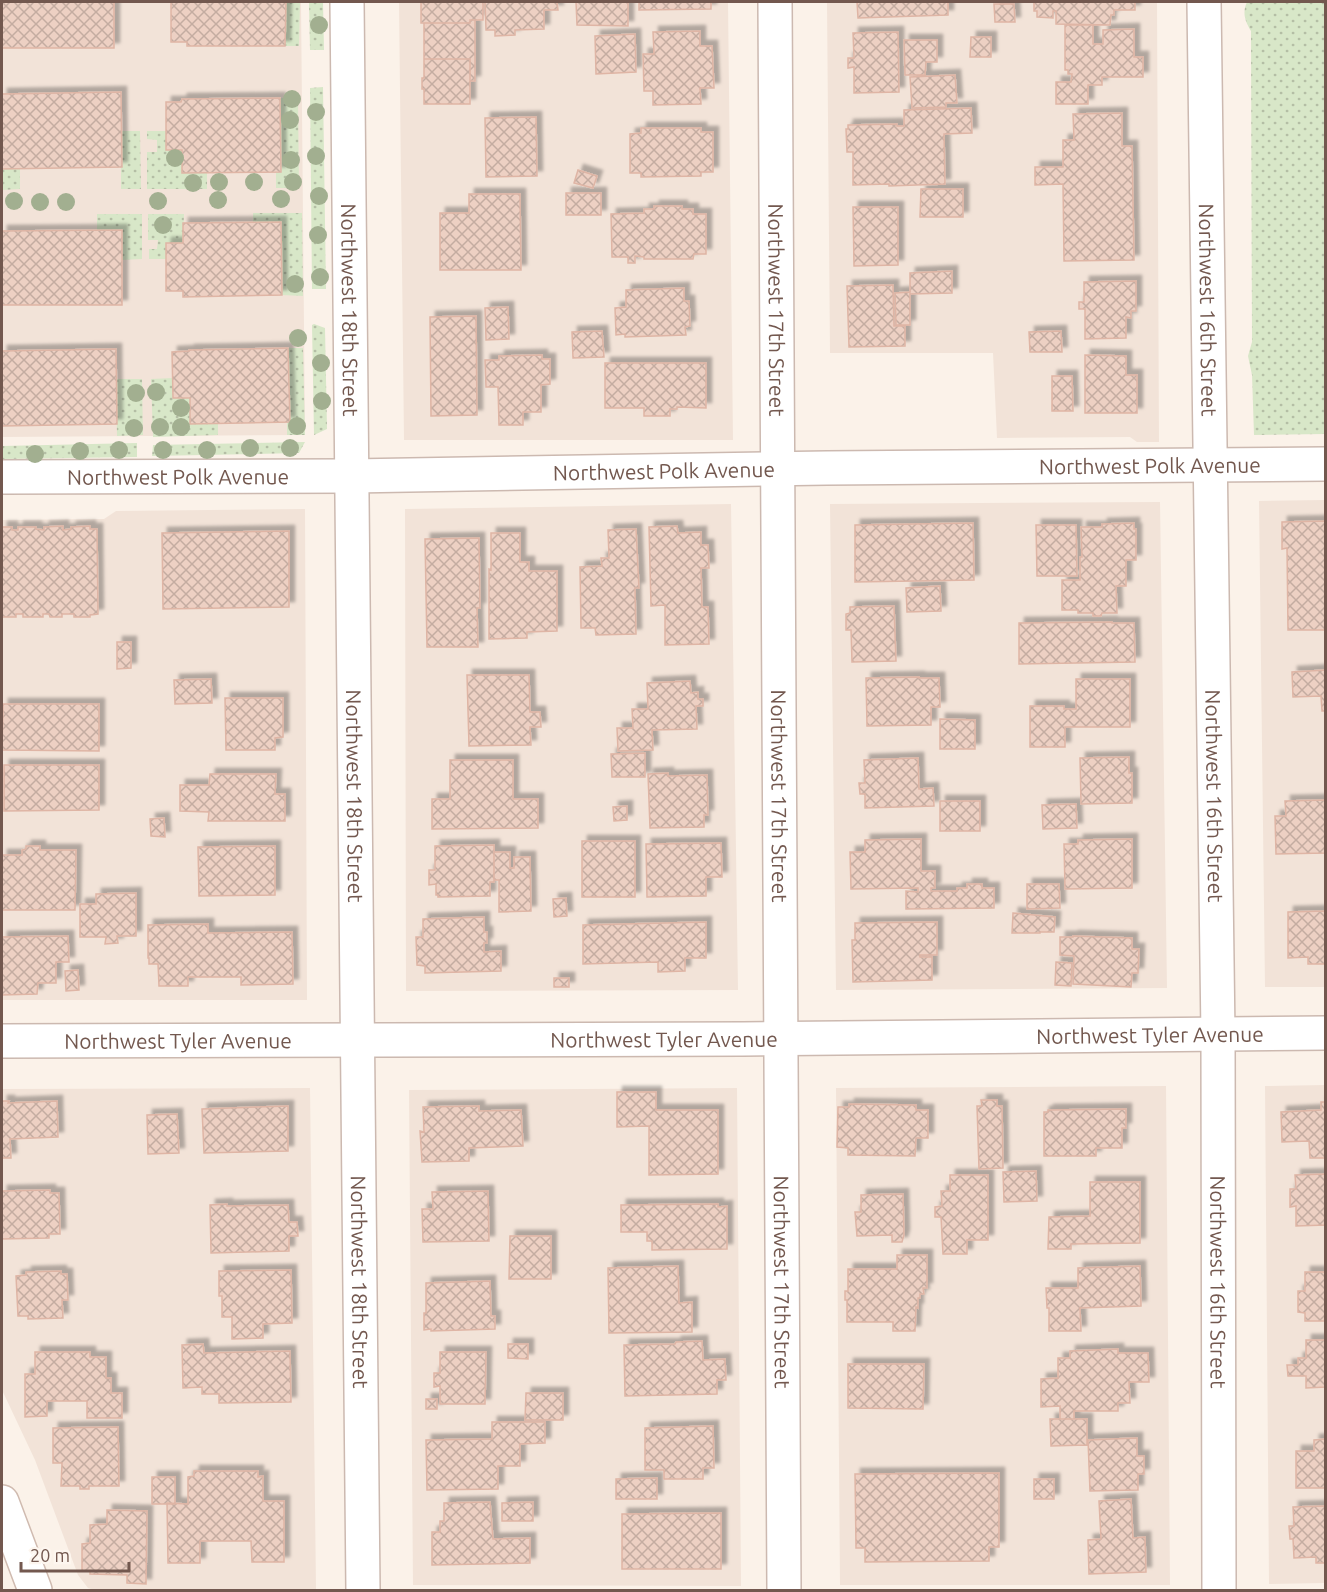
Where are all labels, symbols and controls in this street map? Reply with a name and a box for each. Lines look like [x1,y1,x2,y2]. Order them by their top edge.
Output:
street label: Northwest 18th Street [337,203,363,417]
street label: Northwest 17th Street [764,203,789,417]
street label: Northwest 16th Street [1195,203,1222,417]
street label: Northwest Polk Avenue [1039,453,1261,478]
street label: Northwest Polk Avenue [553,457,775,485]
street label: Northwest Polk Avenue [67,464,289,489]
street label: Northwest 18th Street [342,689,368,903]
street label: Northwest 17th Street [767,689,792,903]
street label: Northwest 16th Street [1201,689,1228,903]
street label: Northwest Tyler Avenue [1036,1022,1264,1048]
street label: Northwest Tyler Avenue [550,1027,778,1052]
street label: Northwest Tyler Avenue [64,1028,292,1053]
street label: Northwest 18th Street [347,1175,373,1389]
street label: Northwest 17th Street [770,1175,795,1389]
street label: Northwest 16th Street [1206,1175,1231,1388]
scale bar [21,1535,129,1573]
text: 20 m [30,1545,70,1565]

